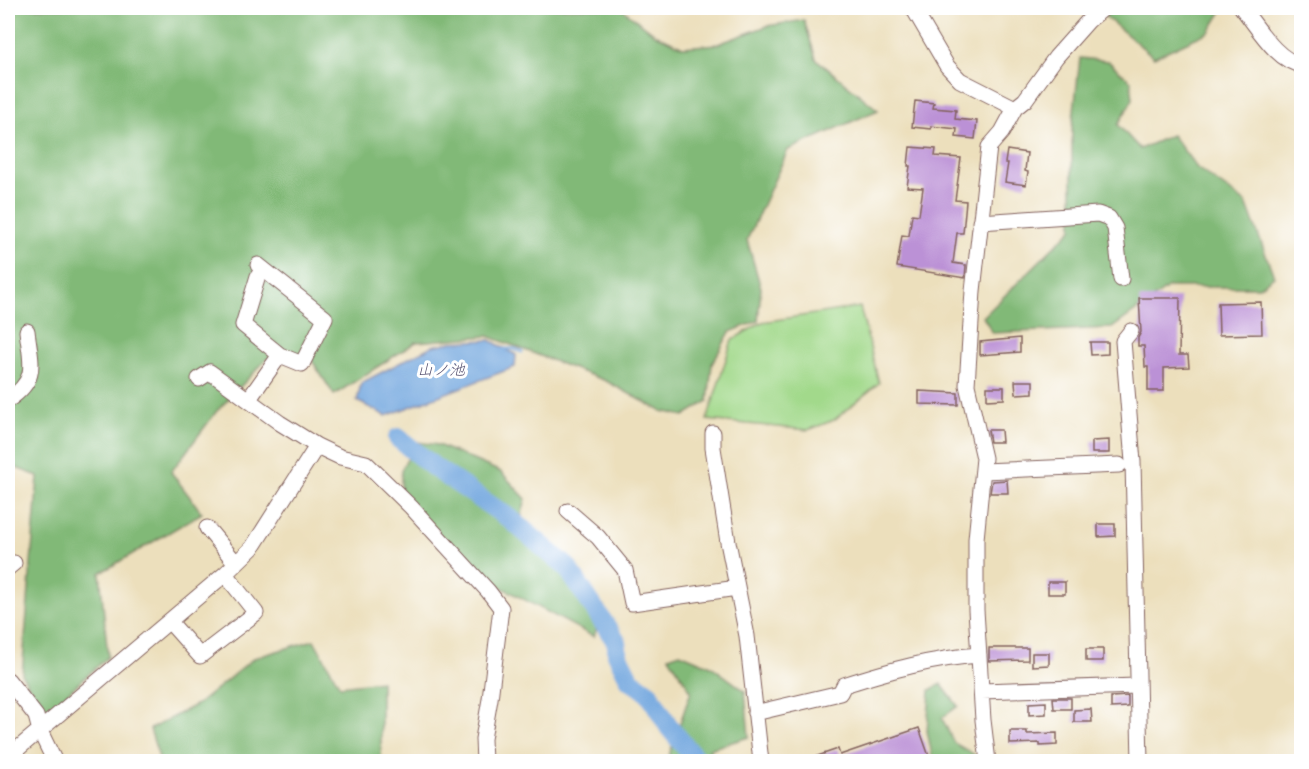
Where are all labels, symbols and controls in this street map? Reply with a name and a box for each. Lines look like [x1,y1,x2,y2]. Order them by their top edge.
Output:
water label: 山ノ池 [417,358,466,383]

